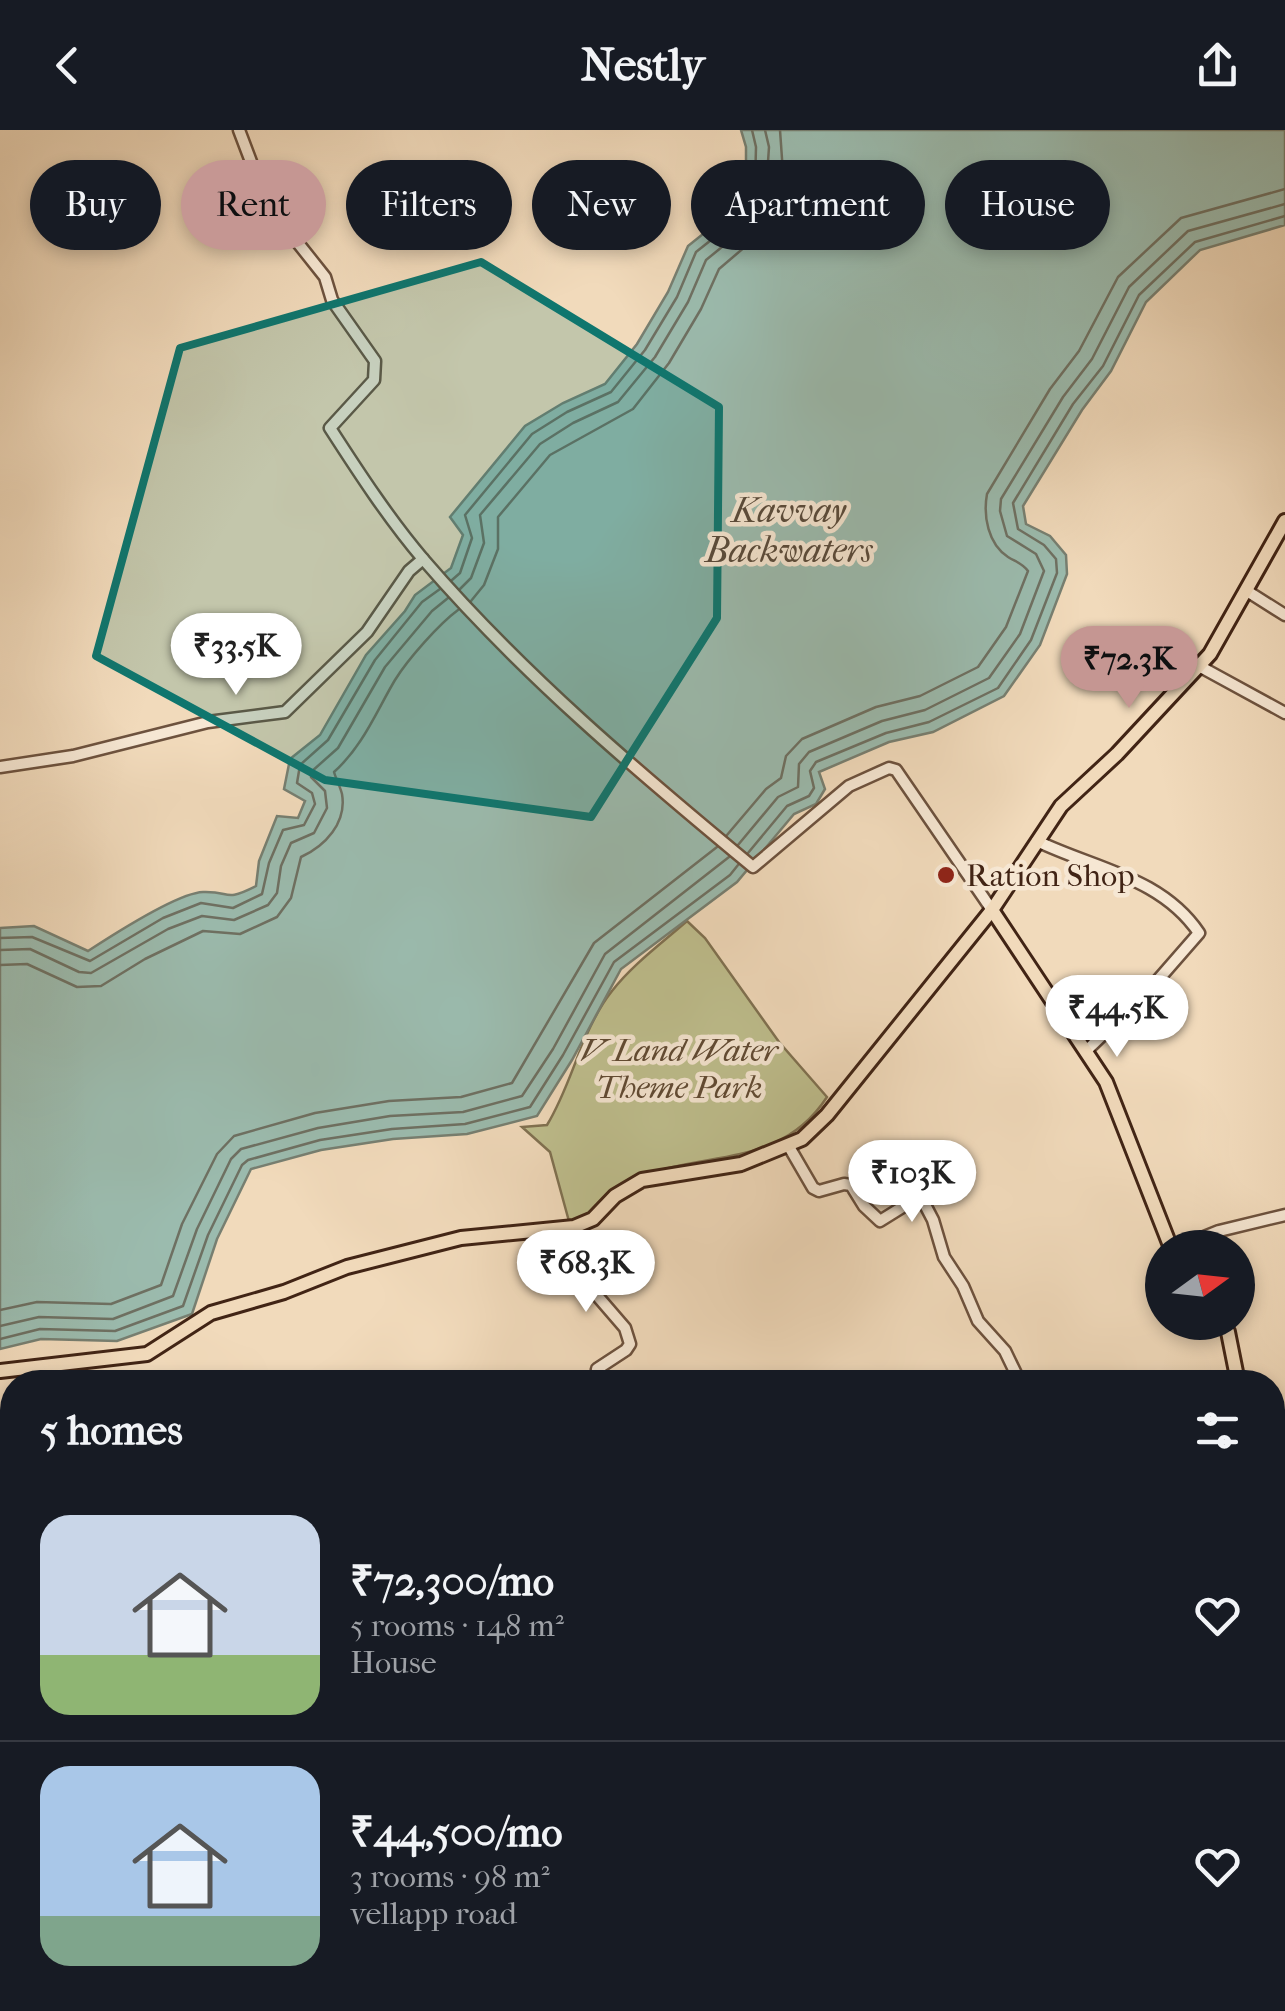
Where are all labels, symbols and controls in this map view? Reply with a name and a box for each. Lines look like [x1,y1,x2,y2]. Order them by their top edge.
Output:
icon: back [40,38,95,93]
icon: share [1190,38,1245,93]
text: Nestly [581,39,704,92]
chip: Buy [30,160,161,250]
chip: Rent [181,160,326,250]
chip: Filters [346,160,512,250]
chip: New [532,160,671,250]
chip: Apartment [691,160,925,250]
chip: House [945,160,1110,250]
water label: Kavvay Backwaters [703,490,874,571]
pin: ₹33.5K [155,613,317,698]
pin: ₹72.3K [1048,626,1210,711]
text: ₹33.5K [193,627,279,664]
text: ₹72.3K [1083,640,1175,677]
place label: Ration Shop [966,857,1135,894]
marker: Ration Shop [935,864,957,886]
pin: ₹44.5K [1036,975,1198,1060]
text: ₹44.5K [1067,989,1167,1026]
park label: V Land Water Theme Park [581,1032,780,1106]
pin: ₹103K [842,1140,982,1225]
text: ₹103K [870,1154,954,1191]
pin: ₹68.3K [505,1230,667,1315]
north arrow [1145,1230,1255,1340]
map controls [1145,1230,1255,1340]
text: ₹68.3K [539,1244,633,1281]
icon: filters [1190,1403,1245,1458]
text: 5 homes [40,1406,183,1455]
icon: home [120,1555,240,1675]
text: ₹72,300/mo [350,1557,554,1606]
icon: heart [1190,1588,1245,1643]
text: 5 rooms · 148 m² [350,1607,564,1644]
text: House [350,1644,437,1681]
icon: home [120,1806,240,1926]
text: ₹44,500/mo [350,1808,563,1857]
icon: heart [1190,1839,1245,1894]
text: 3 rooms · 98 m² [350,1858,550,1895]
text: vellapp road [350,1895,517,1932]

